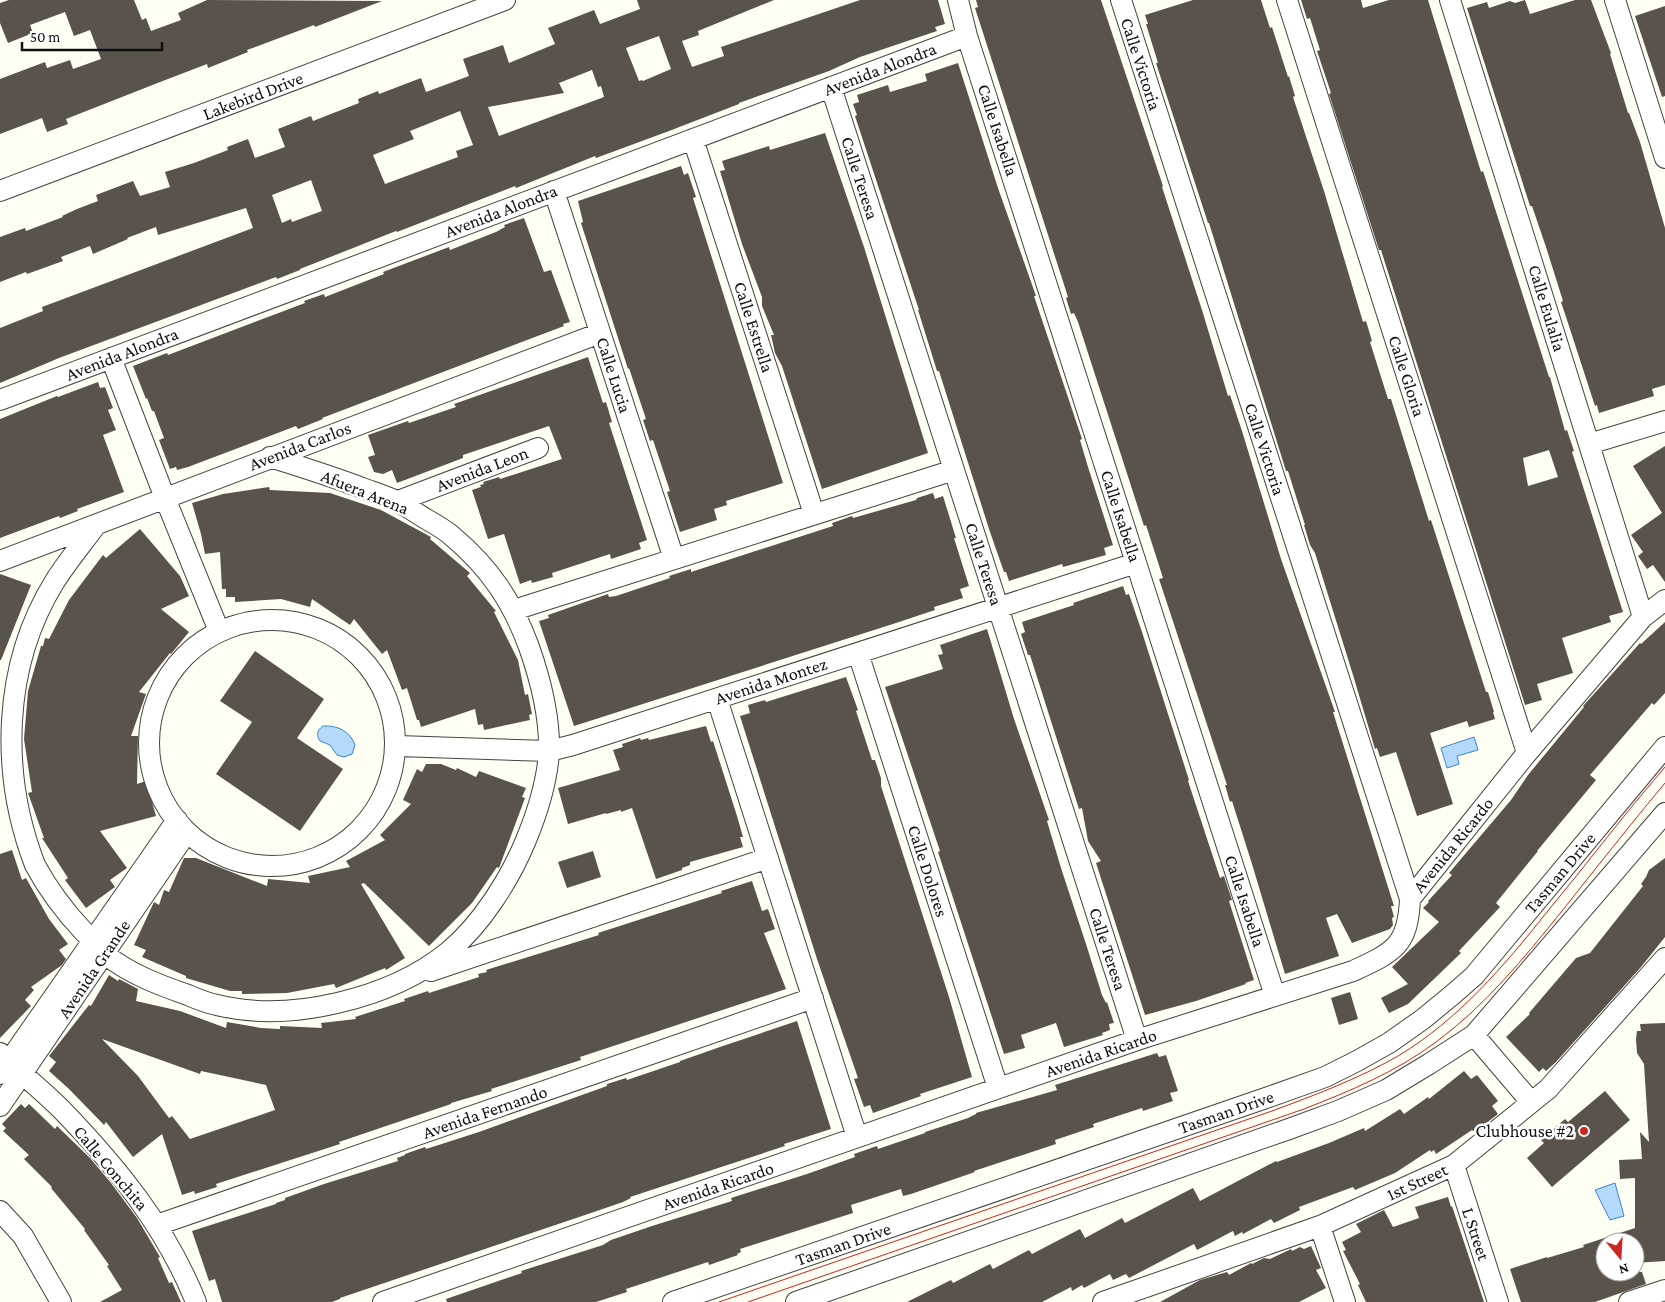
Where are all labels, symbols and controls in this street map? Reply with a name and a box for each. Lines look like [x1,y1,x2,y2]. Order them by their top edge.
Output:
street label: Calle Victoria [1117,15,1165,113]
scale bar [22,20,162,52]
text: 50 m [30,29,60,45]
street label: Avenida Alondra [821,38,939,100]
street label: Lakebird Drive [200,68,306,124]
street label: Calle Isabella [974,82,1022,178]
street label: Calle Teresa [837,134,883,222]
street label: Avenida Alondra [442,180,560,242]
street label: Calle Eulalia [1524,262,1570,354]
street label: Calle Estrella [730,279,778,375]
street label: Avenida Alondra [63,323,181,385]
street label: Calle Gloria [1384,333,1430,419]
street label: Calle Lucia [592,335,636,415]
street label: Calle Victoria [1241,400,1289,498]
street label: Avenida Carlos [246,417,354,475]
street label: Avenida Leon [433,442,531,496]
street label: Afuera Arena [318,465,412,519]
street label: Calle Isabella [1097,468,1145,564]
street label: Calle Teresa [961,520,1007,608]
street label: Avenida Montez [713,653,830,708]
street label: Avenida Ricardo [1409,793,1497,897]
street label: Calle Dolores [904,823,952,919]
street label: Tasman Drive [1520,828,1600,918]
street label: Calle Isabella [1221,853,1269,949]
street label: Calle Teresa [1085,905,1131,993]
street label: Avenida Grande [54,916,134,1022]
street label: Avenida Ricardo [1043,1025,1159,1081]
street label: Avenida Fernando [420,1081,550,1143]
street label: Tasman Drive [1176,1086,1276,1138]
street label: Calle Conchita [70,1121,152,1215]
place label: Clubhouse #2 [1476,1121,1574,1141]
marker: Clubhouse #2 [1578,1125,1590,1137]
street label: Avenida Ricardo [660,1158,776,1214]
street label: 1st Street [1384,1159,1451,1205]
street label: L Street [1458,1205,1494,1264]
street label: Tasman Drive [793,1218,893,1270]
north arrow [1595,1232,1645,1282]
text: N [1617,1260,1631,1279]

